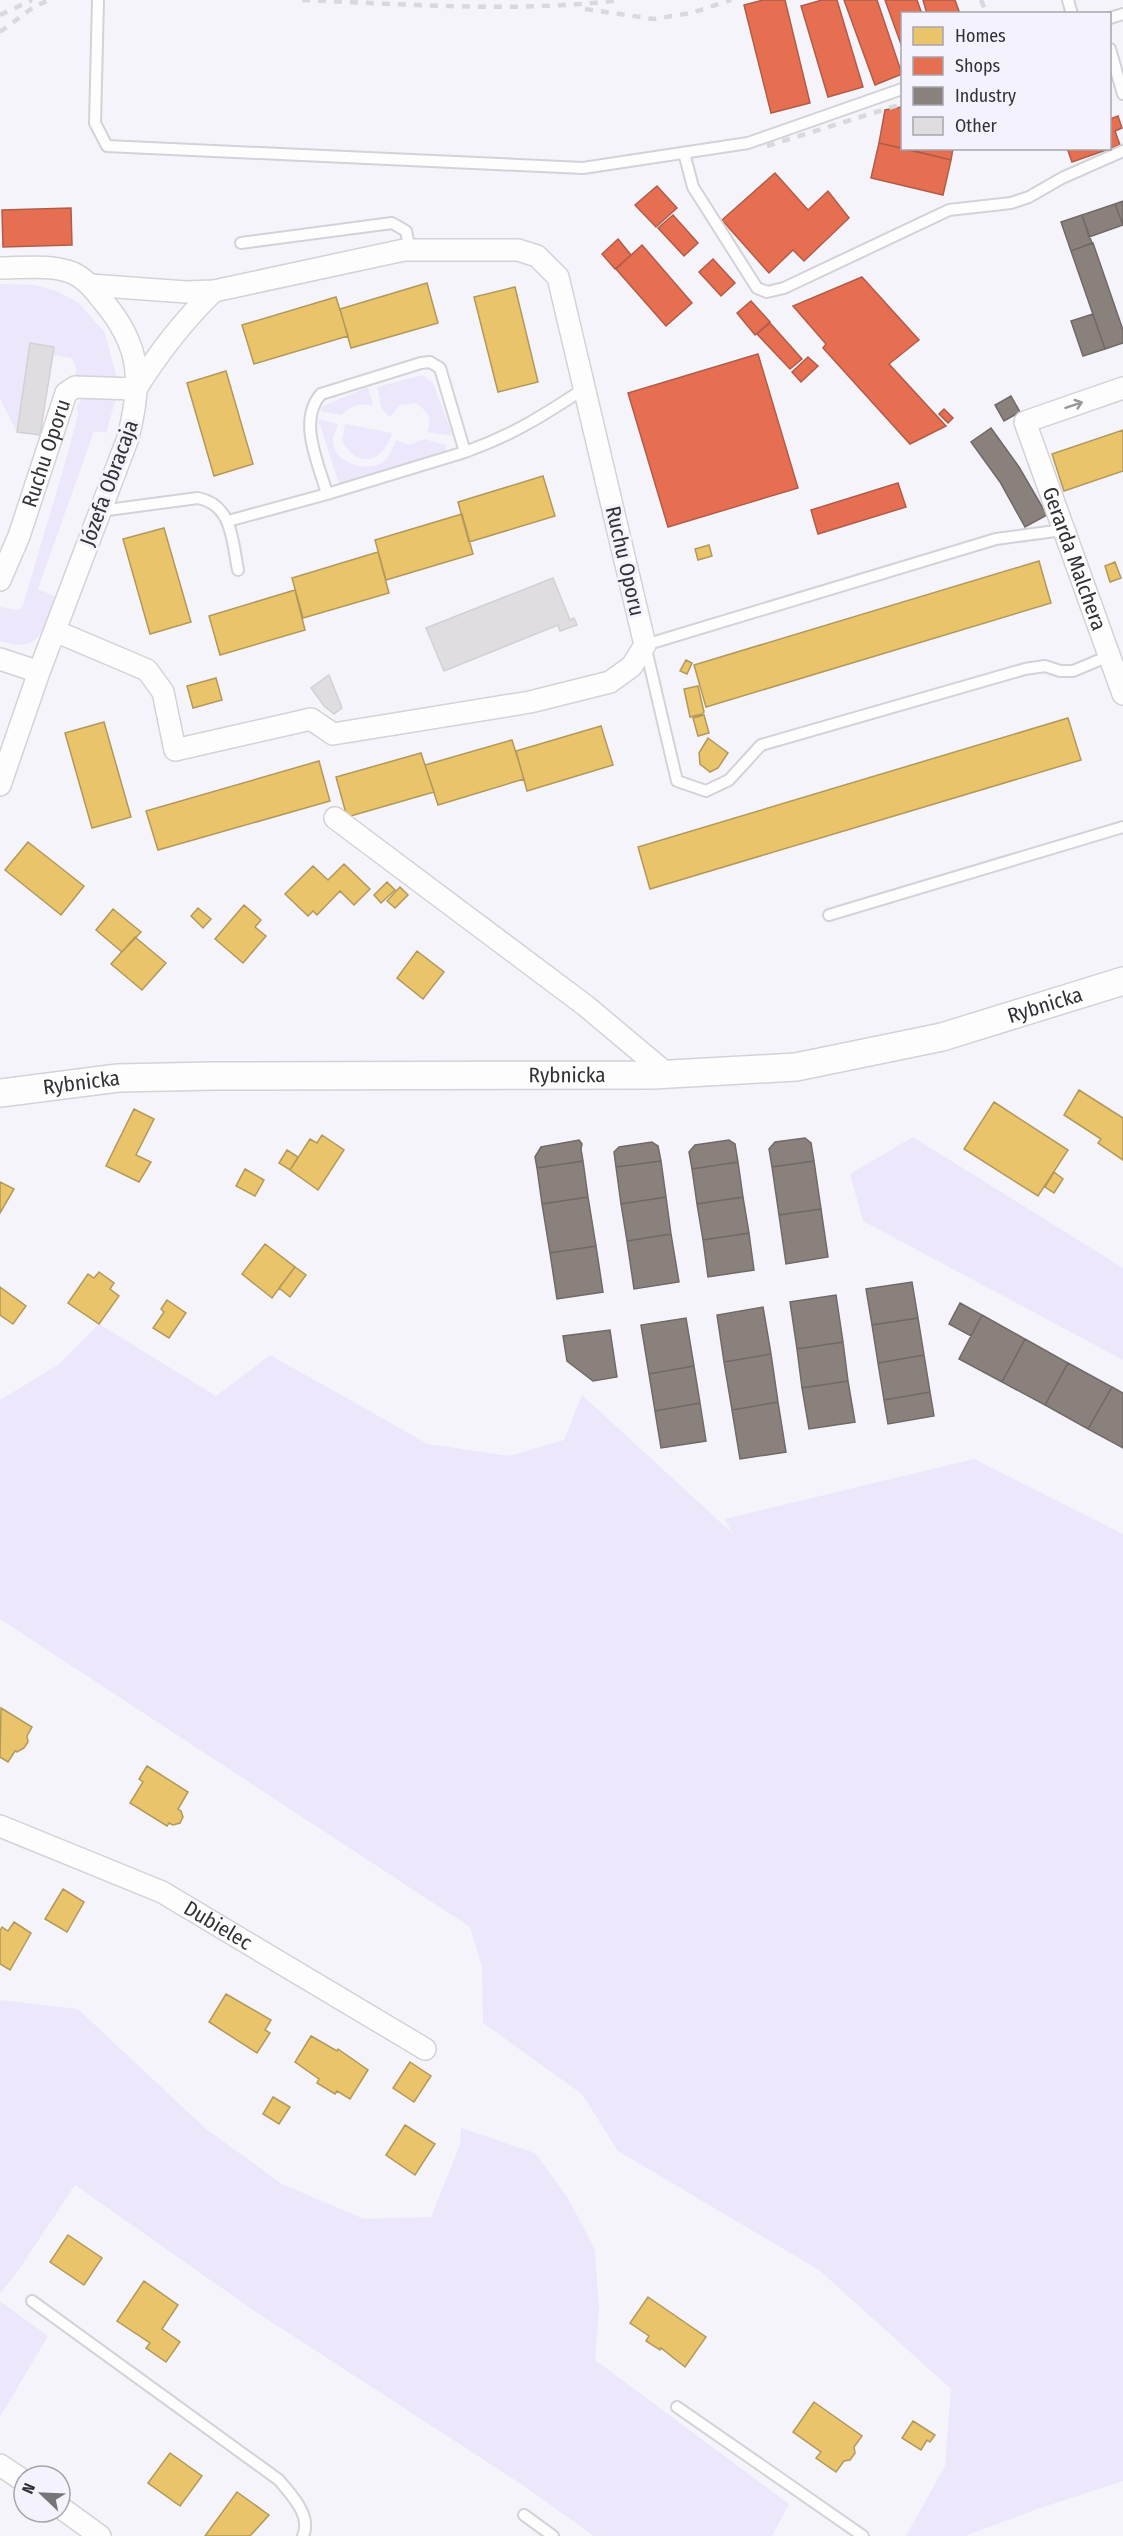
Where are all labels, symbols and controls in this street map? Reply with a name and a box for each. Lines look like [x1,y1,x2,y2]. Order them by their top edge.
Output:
legend [901,12,1111,150]
text: Homes [955,25,1006,47]
text: Shops [955,55,1000,77]
text: Industry [955,85,1016,107]
text: Other [955,115,998,137]
street label: Ruchu Oporu [16,396,76,511]
one-way arrow [1064,399,1083,410]
street label: Józefa Obracaja [74,416,144,550]
street label: Gerarda Malchera [1036,483,1112,634]
street label: Ruchu Oporu [600,503,650,619]
street label: Rybnicka [1004,981,1086,1029]
street label: Rybnicka [528,1062,606,1088]
street label: Rybnicka [41,1065,121,1100]
street label: Dubielec [179,1895,257,1956]
north arrow [12,2464,72,2524]
text: N [18,2480,39,2496]

